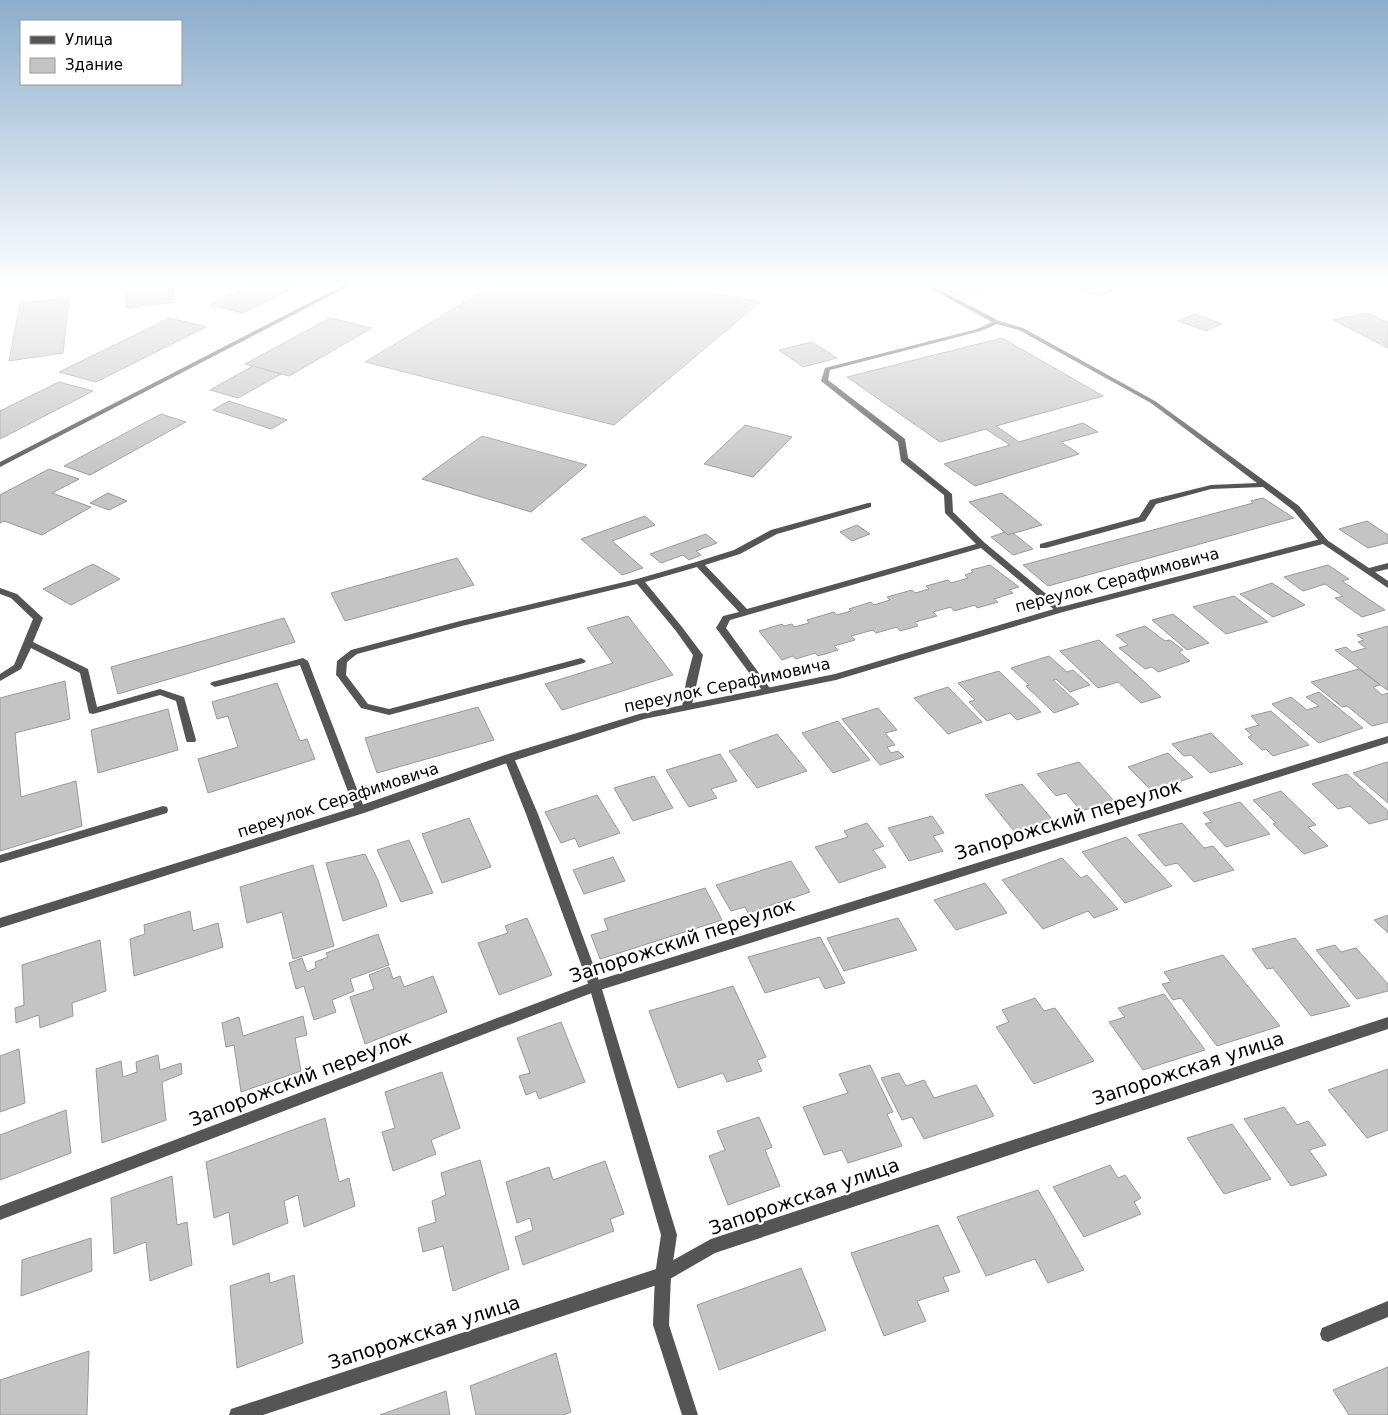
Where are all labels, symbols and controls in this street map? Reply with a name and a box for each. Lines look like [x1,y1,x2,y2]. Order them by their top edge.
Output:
legend [20,20,182,85]
text: Улица [65,31,113,49]
text: Здание [65,56,123,74]
street label: переулок Серафимовича [1013,544,1221,616]
street label: переулок Серафимовича [622,654,832,716]
street label: переулок Серафимовича [235,758,441,842]
street label: Запорожский переулок [952,774,1184,864]
street label: Запорожский переулок [567,893,797,987]
street label: Запорожский переулок [186,1025,414,1131]
street label: Запорожская улица [1089,1027,1287,1109]
street label: Запорожская улица [706,1153,902,1239]
street label: Запорожская улица [325,1291,523,1373]

